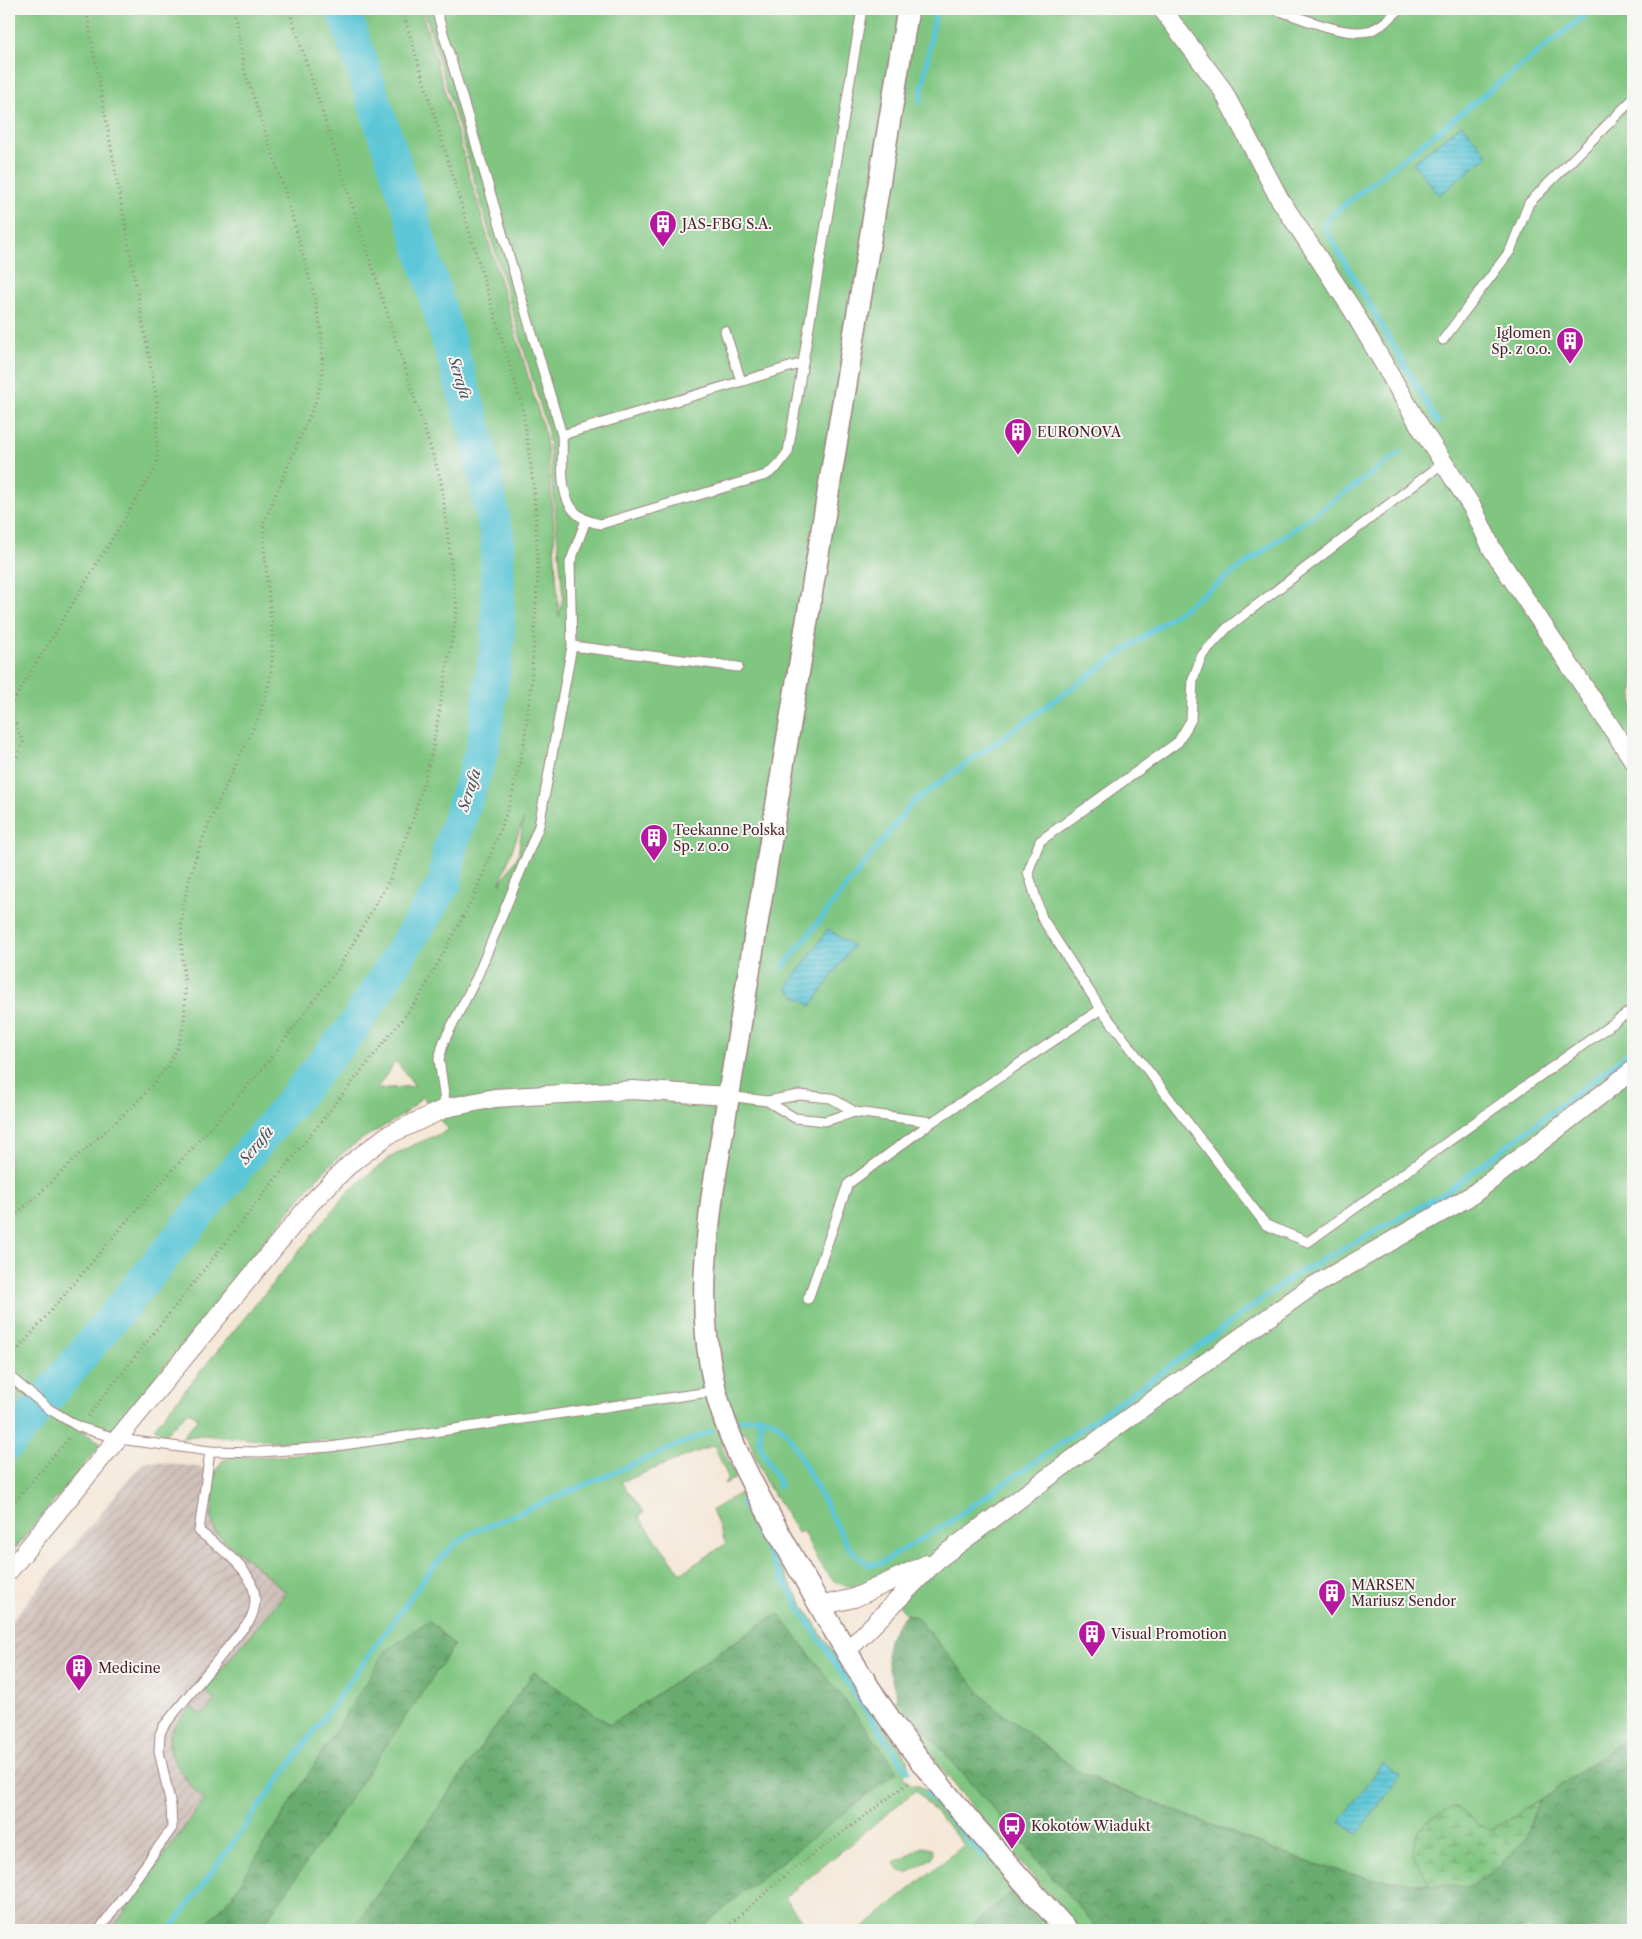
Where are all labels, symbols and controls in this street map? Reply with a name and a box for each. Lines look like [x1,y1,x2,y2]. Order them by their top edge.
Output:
building icon: JAS-FBG S.A. [648,209,678,248]
place label: JAS-FBG S.A. [680,215,772,233]
place label: Iglomen Sp. z o.o. [1491,324,1551,358]
building icon: Iglomen Sp. z o.o. [1555,326,1585,365]
water label: Serafa [444,354,475,402]
building icon: EURONOVA [1003,417,1033,456]
place label: EURONOVA [1037,423,1122,441]
water label: Serafa [453,766,485,815]
place label: Teekanne Polska Sp. z o.o [673,821,786,855]
building icon: Teekanne Polska Sp. z o.o [639,823,669,862]
water label: Serafa [234,1122,277,1168]
place label: MARSEN Mariusz Sendor [1351,1576,1456,1610]
building icon: MARSEN Mariusz Sendor [1317,1578,1347,1617]
building icon: Visual Promotion [1077,1619,1107,1658]
place label: Visual Promotion [1110,1625,1227,1643]
building icon: Medicine [64,1653,94,1692]
place label: Medicine [98,1659,161,1677]
bus stop icon: Kokotów Wiadukt [997,1811,1027,1850]
place label: Kokotów Wiadukt [1031,1817,1151,1835]

